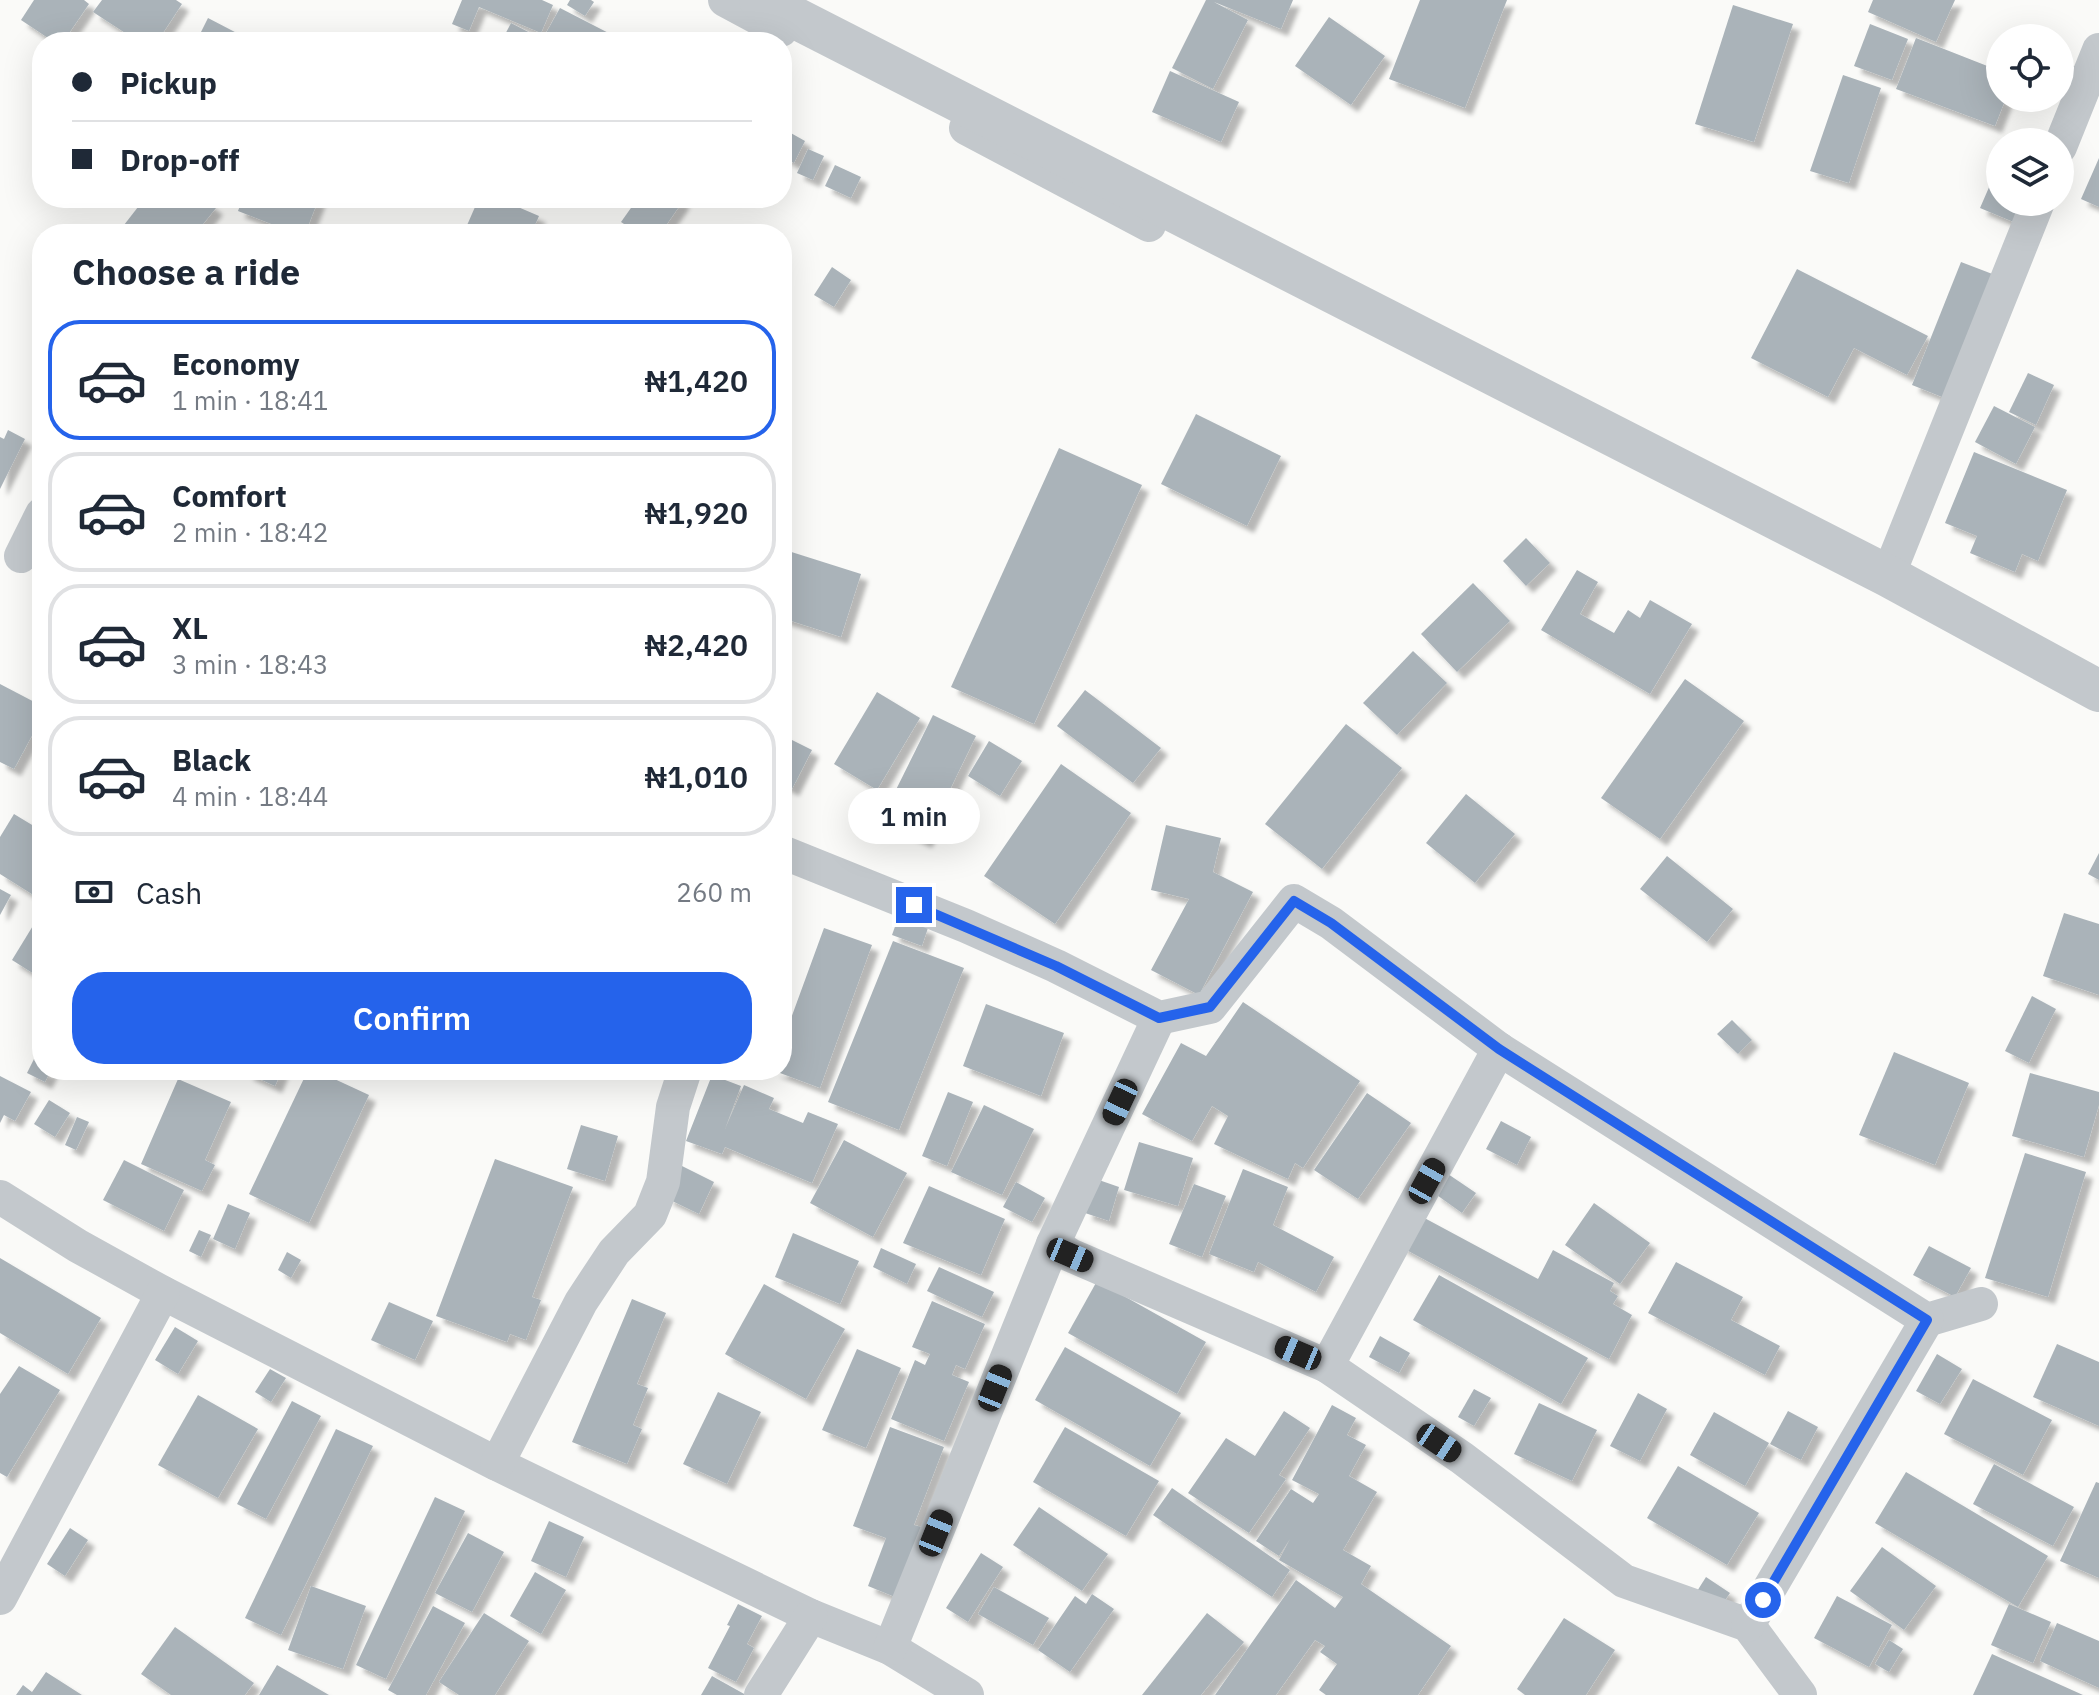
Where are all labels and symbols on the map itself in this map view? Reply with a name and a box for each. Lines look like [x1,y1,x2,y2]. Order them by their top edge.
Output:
callout: 1 min [848,789,980,845]
route end [896,887,932,923]
car [1099,1075,1141,1129]
car [1405,1154,1449,1208]
car [1043,1235,1097,1275]
car [1271,1333,1325,1373]
car [975,1361,1015,1415]
car [1412,1420,1466,1466]
car [916,1506,956,1560]
route start [1745,1582,1781,1618]

